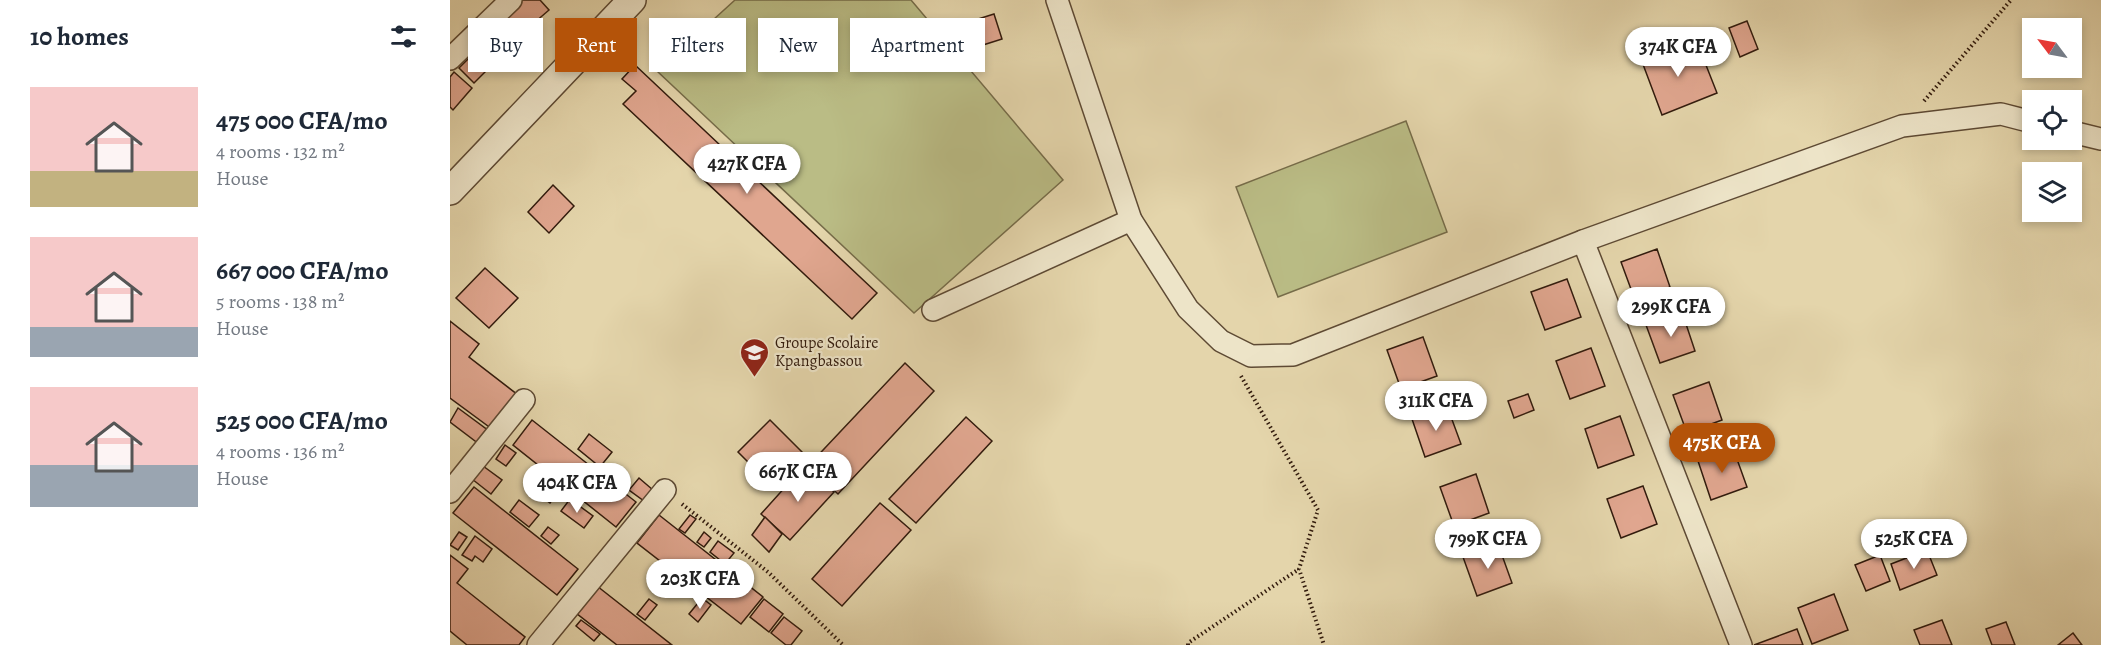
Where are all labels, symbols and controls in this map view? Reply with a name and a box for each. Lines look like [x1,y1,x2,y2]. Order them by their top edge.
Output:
chip: Buy [468,18,543,72]
chip: Rent [555,18,637,72]
chip: Filters [649,18,746,72]
chip: New [758,18,838,72]
chip: Apartment [850,18,985,72]
north arrow [2022,18,2082,78]
map controls [2022,18,2082,222]
text: 10 homes [30,19,129,54]
icon: filters [387,20,420,53]
pin: 374K CFA [1616,27,1740,78]
text: 374K CFA [1639,33,1717,60]
button: locate [2022,90,2082,150]
text: 475 000 CFA/mo [216,103,388,138]
icon: home [78,111,150,183]
text: 4 rooms · 132 m² [216,138,345,165]
pin: 427K CFA [685,144,809,195]
text: 427K CFA [708,150,786,177]
button: layers [2022,162,2082,222]
text: House [216,165,268,192]
text: 667 000 CFA/mo [216,253,389,288]
icon: home [78,261,150,333]
pin: 299K CFA [1609,287,1733,338]
text: 5 rooms · 138 m² [216,288,345,315]
text: 299K CFA [1631,293,1711,320]
text: House [216,315,268,342]
place label: Groupe Scolaire Kpangbassou [775,332,878,372]
school or university icon: Groupe Scolaire Kpangbassou [738,336,770,378]
pin: 311K CFA [1374,381,1498,432]
text: 311K CFA [1399,387,1473,414]
text: 525 000 CFA/mo [216,403,388,438]
icon: home [78,411,150,483]
pin: 475K CFA [1660,423,1784,474]
text: 475K CFA [1683,429,1761,456]
text: 4 rooms · 136 m² [216,438,345,465]
pin: 667K CFA [736,452,860,503]
text: 667K CFA [759,458,837,485]
pin: 404K CFA [515,463,639,514]
text: House [216,465,268,492]
text: 404K CFA [537,469,617,496]
pin: 799K CFA [1426,519,1550,570]
pin: 525K CFA [1852,519,1976,570]
text: 799K CFA [1449,525,1527,552]
text: 525K CFA [1875,525,1953,552]
pin: 203K CFA [638,559,762,610]
text: 203K CFA [660,565,740,592]

